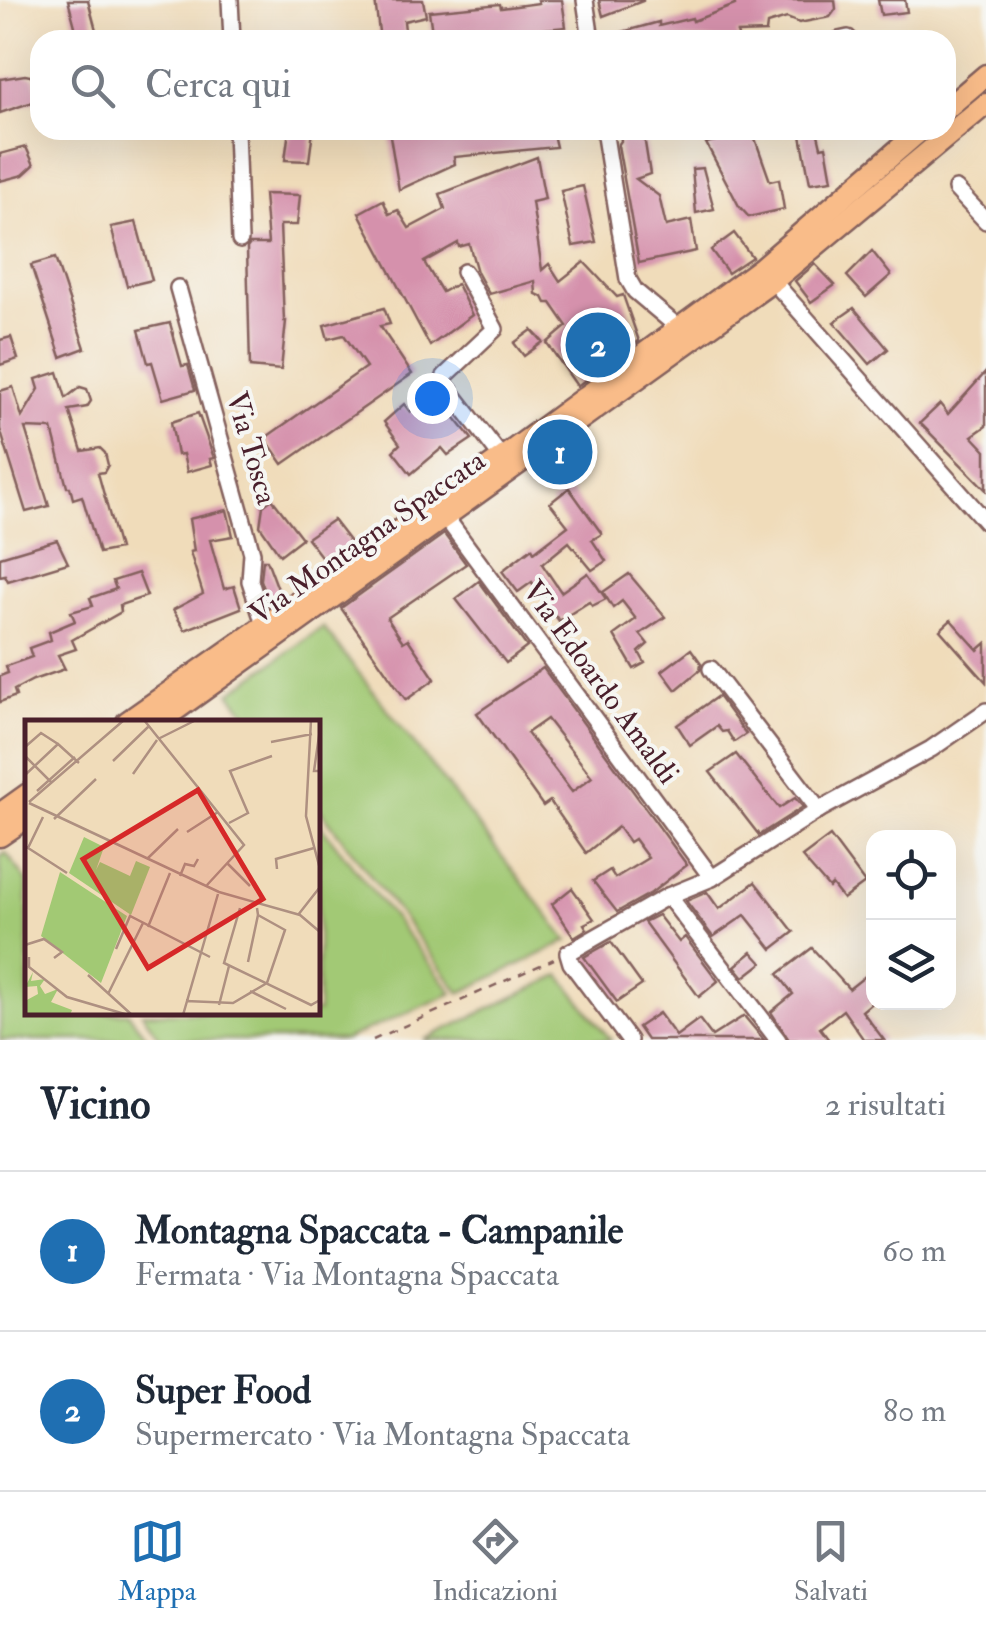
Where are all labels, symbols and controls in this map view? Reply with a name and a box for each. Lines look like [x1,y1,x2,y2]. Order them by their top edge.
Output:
search box [30,30,956,140]
icon: search [65,58,120,113]
text: Cerca qui [145,61,291,109]
pin: 2 [566,308,630,382]
your location [407,373,458,424]
street label: Via Tosca [218,388,285,509]
pin: 1 [528,414,592,490]
street label: Via Montagna Spaccata [242,442,493,633]
street label: Via Edoardo Amaldi [514,573,687,791]
inset map [25,720,320,1015]
map controls [866,830,956,1010]
button: locate [866,830,956,920]
button: layers [866,920,956,1010]
text: Vicino [40,1079,150,1131]
text: 2 risultati [825,1085,946,1125]
text: Montagna Spaccata - Campanile [135,1207,623,1255]
text: 1 [67,1231,78,1271]
text: 60 m [882,1231,946,1271]
text: Fermata · Via Montagna Spaccata [135,1255,559,1295]
text: Super Food [135,1367,311,1415]
text: 2 [64,1391,81,1431]
text: 80 m [883,1391,946,1431]
text: Supermercato · Via Montagna Spaccata [135,1415,630,1455]
tab: Mappa [118,1514,196,1609]
tab: Indicazioni [432,1514,558,1609]
tab: Salvati [794,1514,868,1609]

